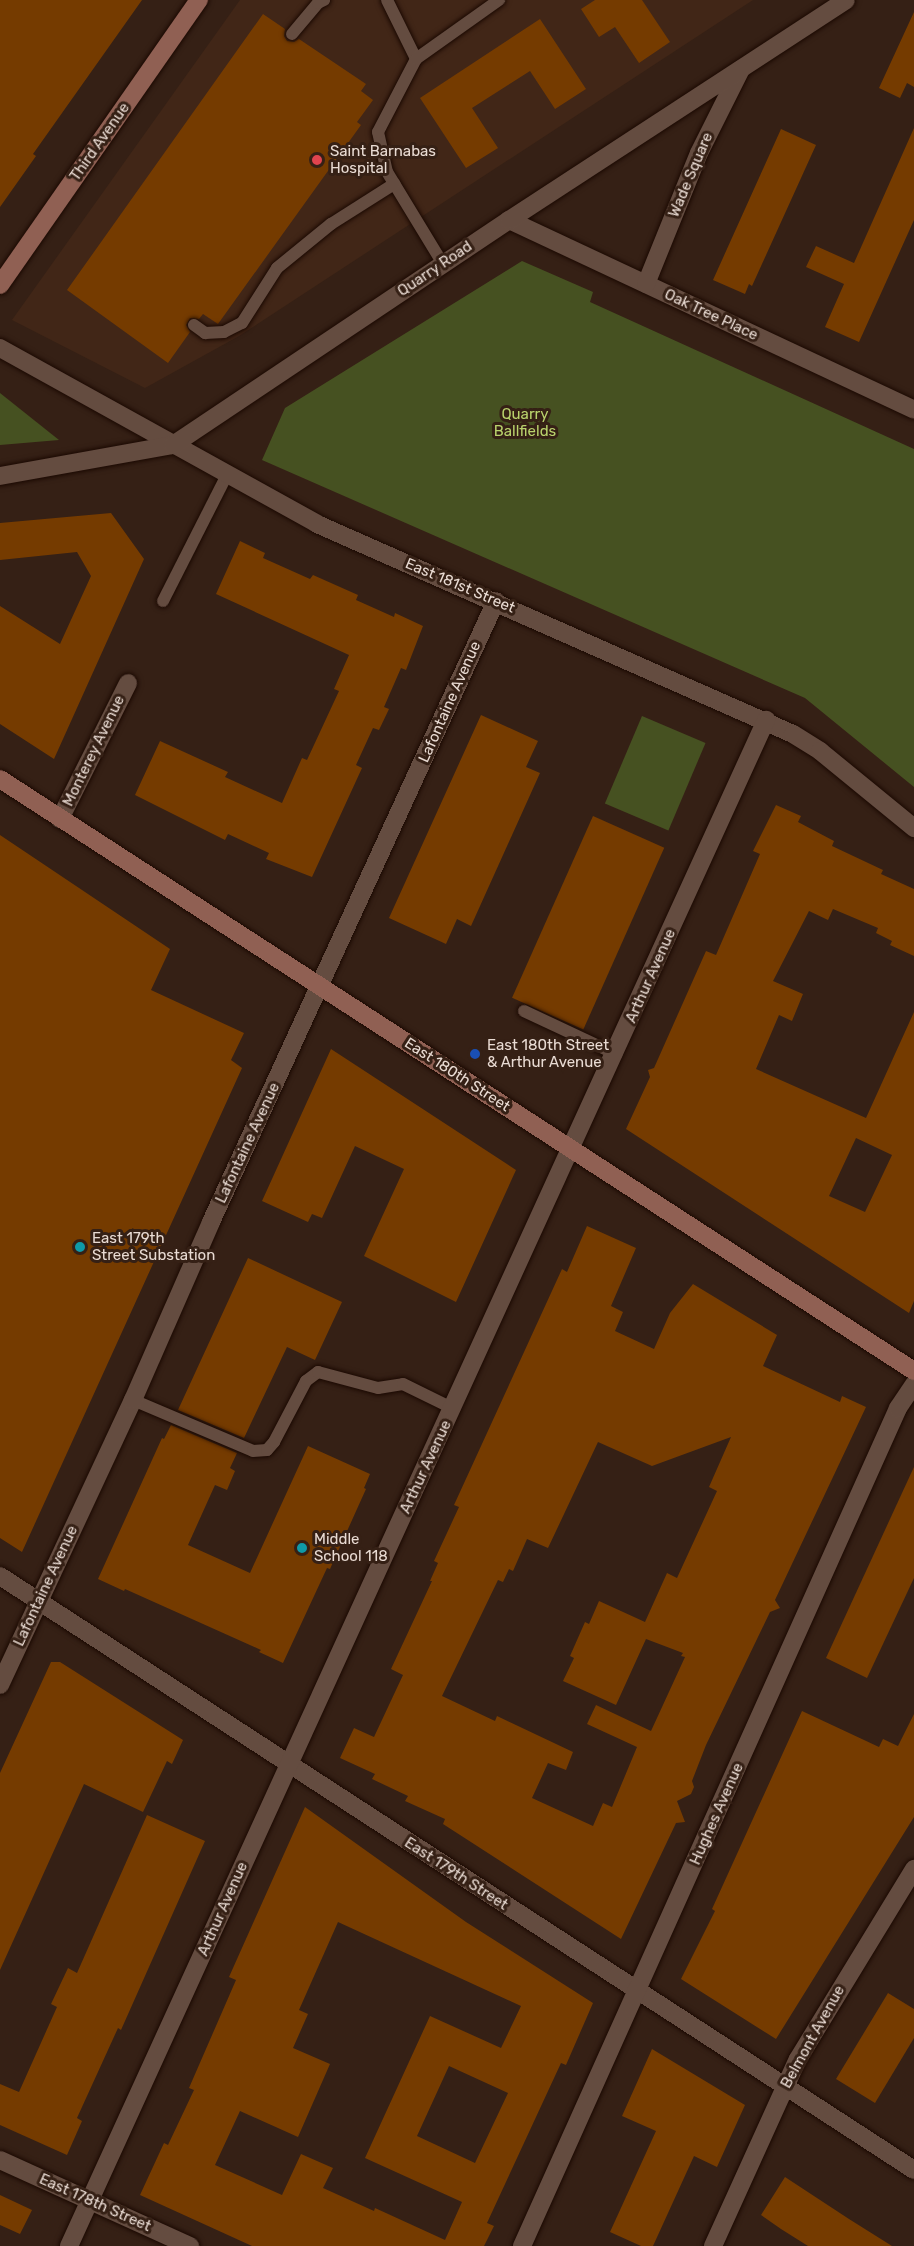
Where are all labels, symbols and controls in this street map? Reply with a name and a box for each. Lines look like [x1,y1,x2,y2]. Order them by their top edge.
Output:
street label: Third Avenue [66,99,134,185]
street label: Wade Square [665,130,717,220]
place label: Saint Barnabas Hospital [330,142,436,177]
marker: Saint Barnabas Hospital [308,151,326,169]
street label: Quarry Road [394,237,476,301]
street label: Oak Tree Place [661,285,761,345]
park label: Quarry Ballfields [494,405,556,440]
street label: East 181st Street [402,555,518,617]
street label: Lafontaine Avenue [415,638,485,766]
street label: Monterey Avenue [59,692,129,810]
street label: Arthur Avenue [622,926,680,1026]
street label: East 180th Street [401,1034,513,1116]
place label: East 180th Street & Arthur Avenue [487,1036,609,1071]
marker: East 180th Street & Arthur Avenue [468,1047,482,1061]
street label: Lafontaine Avenue [212,1080,284,1206]
place label: East 179th Street Substation [92,1229,215,1264]
marker: East 179th Street Substation [73,1240,87,1254]
street label: Arthur Avenue [396,1417,456,1517]
street label: Lafontaine Avenue [10,1523,82,1649]
place label: Middle School 118 [314,1530,388,1565]
marker: Middle School 118 [295,1541,309,1555]
street label: Hughes Avenue [686,1760,748,1868]
street label: East 179th Street [401,1834,511,1914]
street label: Arthur Avenue [194,1859,252,1959]
street label: Belmont Avenue [777,1982,849,2092]
street label: East 178th Street [36,2170,154,2236]

